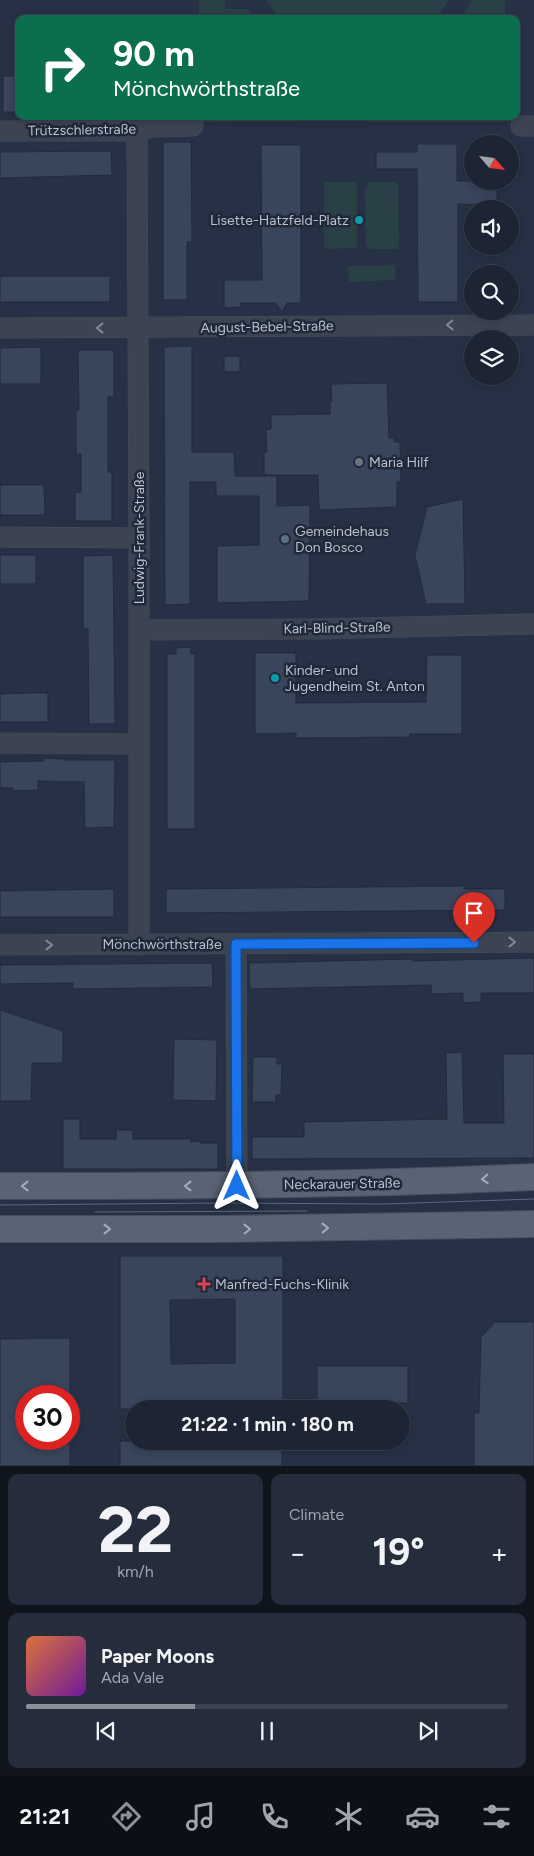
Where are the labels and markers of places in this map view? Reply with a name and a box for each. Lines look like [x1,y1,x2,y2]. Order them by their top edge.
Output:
place label: Lisette-Hatzfeld-Platz [210,212,349,229]
marker: Lisette-Hatzfeld-Platz [353,214,365,226]
place label: Maria Hilf [369,454,429,471]
marker: Maria Hilf [353,456,365,468]
place label: Gemeindehaus Don Bosco [295,523,389,556]
marker: Gemeindehaus Don Bosco [279,533,291,545]
place label: Kinder- und Jugendheim St. Anton [285,662,425,695]
marker: Kinder- und Jugendheim St. Anton [269,672,281,684]
pin [453,892,495,943]
place label: Manfred-Fuchs-Klinik [215,1276,349,1293]
marker: Manfred-Fuchs-Klinik [197,1277,211,1291]

